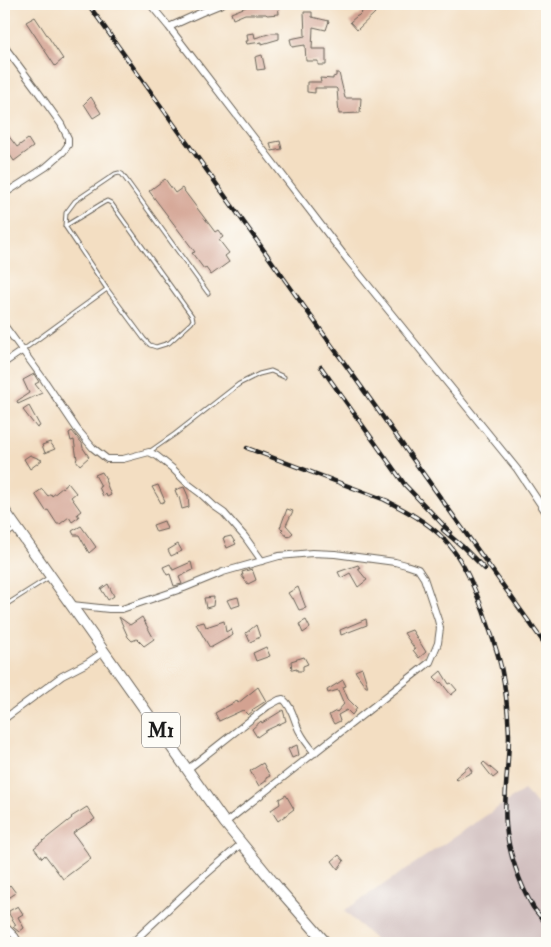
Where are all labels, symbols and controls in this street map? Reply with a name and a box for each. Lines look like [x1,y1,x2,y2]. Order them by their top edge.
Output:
road number: M1 [142,712,180,748]

